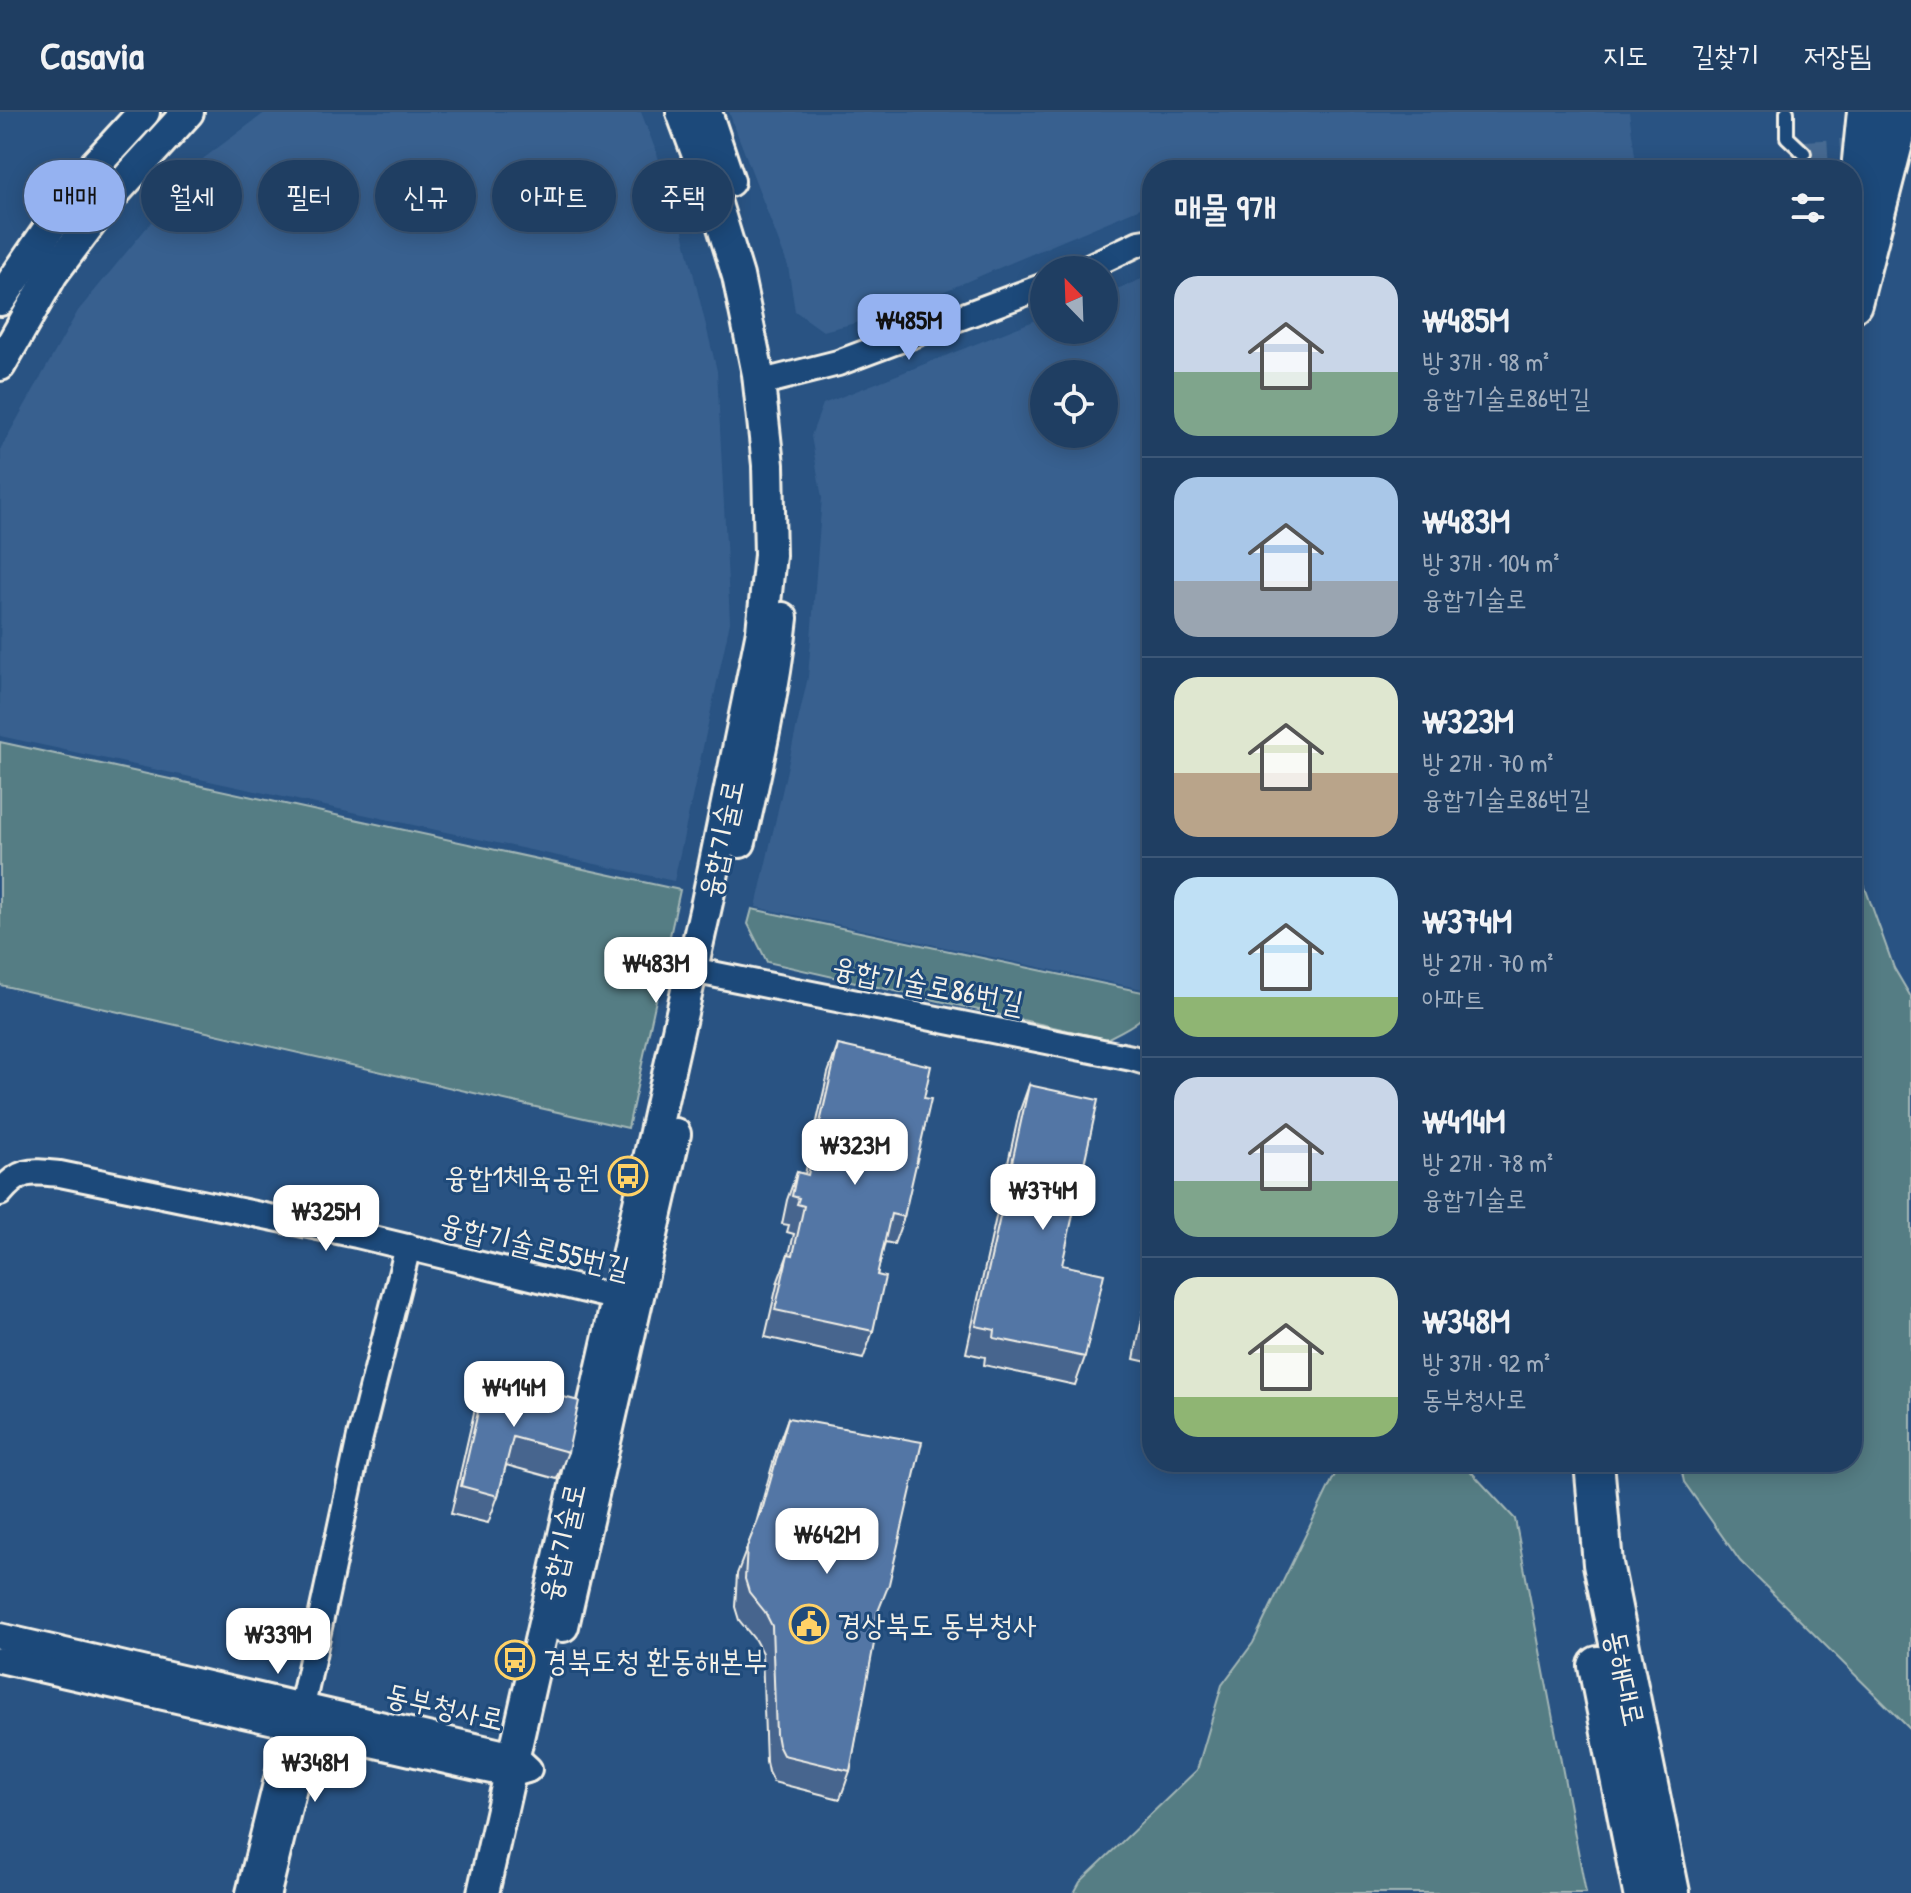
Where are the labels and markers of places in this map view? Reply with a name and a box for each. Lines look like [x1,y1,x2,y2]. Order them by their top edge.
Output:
pin: ₩485M [853,294,965,362]
pin: ₩483M [600,937,712,1005]
pin: ₩323M [799,1119,911,1187]
bus stop icon: 융합1체육공원 [607,1155,649,1197]
place label: 융합1체육공원 [444,1156,600,1196]
pin: ₩374M [987,1164,1099,1232]
pin: ₩325M [270,1185,382,1253]
pin: ₩414M [458,1361,570,1429]
pin: ₩642M [771,1508,883,1576]
public building icon: 경상북도 동부청사 [788,1603,830,1645]
place label: 경상북도 동부청사 [837,1604,1037,1644]
pin: ₩339M [222,1608,334,1676]
bus stop icon: 경북도청 환동해본부 [494,1639,536,1681]
place label: 경북도청 환동해본부 [543,1640,767,1680]
pin: ₩348M [259,1736,371,1804]

